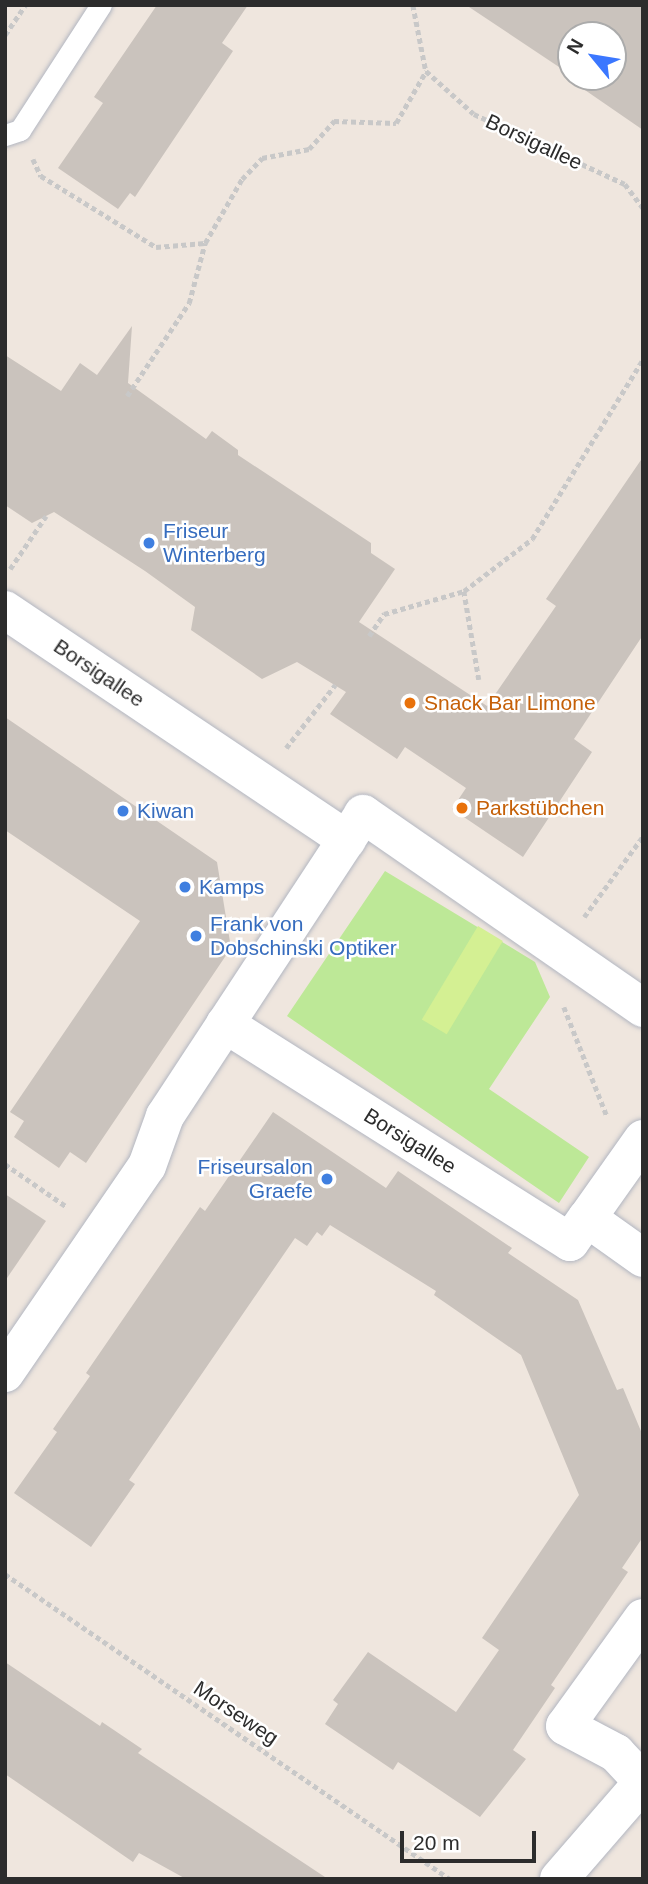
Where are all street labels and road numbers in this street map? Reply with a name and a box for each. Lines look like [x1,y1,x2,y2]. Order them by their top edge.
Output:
street label: Borsigallee [482,109,586,175]
street label: Borsigallee [49,634,149,712]
street label: Borsigallee [359,1103,461,1179]
street label: Morseweg [189,1675,283,1751]

